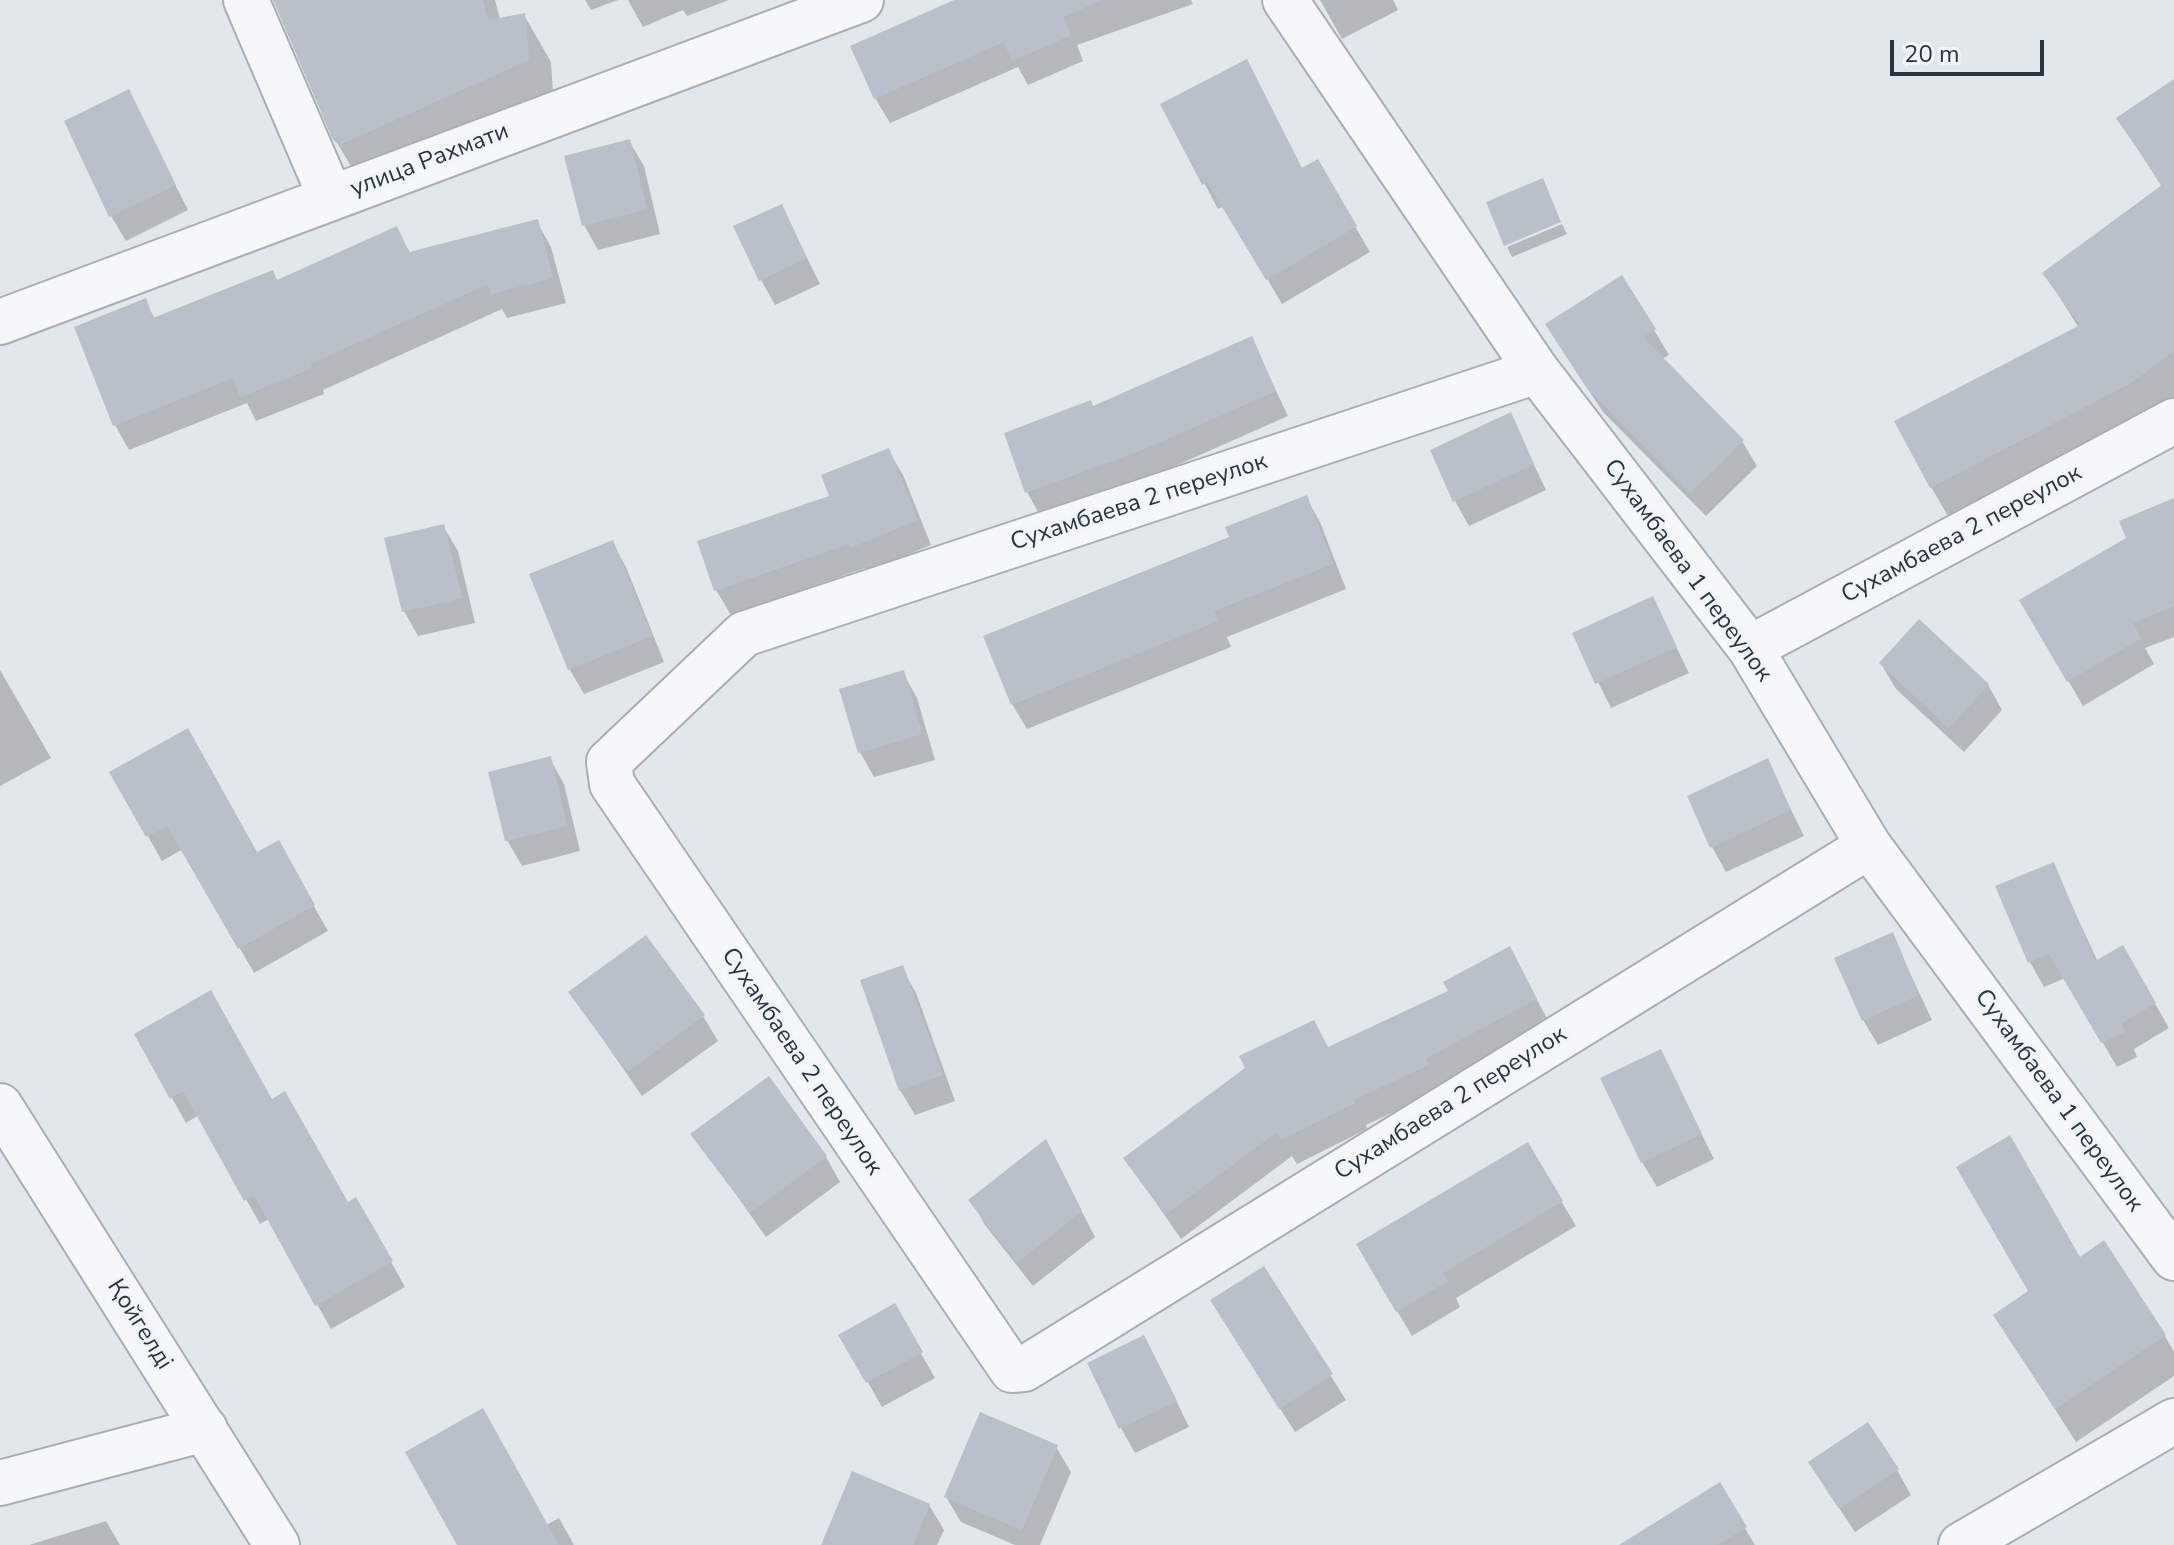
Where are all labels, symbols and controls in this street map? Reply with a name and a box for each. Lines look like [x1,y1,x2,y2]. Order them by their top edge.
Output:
scale bar [1894,24,2048,74]
text: 20 m [1904,38,1960,70]
street label: улица Рахмати [347,118,513,204]
street label: Сухамбаева 2 переулок [1007,448,1271,558]
street label: Сухамбаева 1 переулок [1597,454,1777,688]
street label: Сухамбаева 2 переулок [1837,459,2087,611]
street label: Сухамбаева 2 переулок [714,943,888,1181]
street label: Сухамбаева 1 переулок [1968,984,2148,1218]
street label: Сухамбаева 2 переулок [1330,1021,1572,1187]
street label: Қойгелді [100,1275,178,1375]

